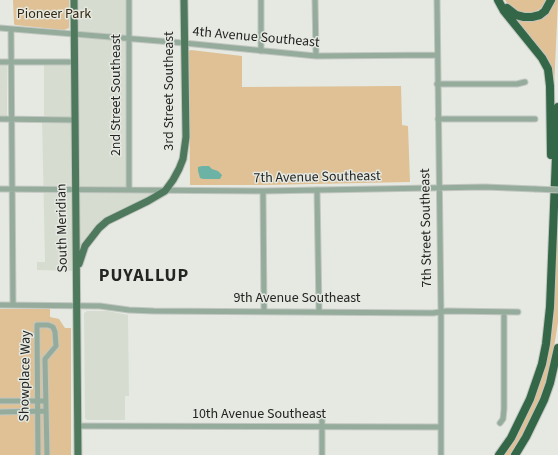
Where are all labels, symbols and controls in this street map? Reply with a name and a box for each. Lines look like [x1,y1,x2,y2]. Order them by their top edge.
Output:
park label: Pioneer Park [17,7,91,23]
street label: 4th Avenue Southeast [192,24,320,52]
street label: 3rd Street Southeast [162,31,178,151]
street label: 2nd Street Southeast [109,34,125,156]
street label: 7th Avenue Southeast [253,168,381,188]
street label: 7th Street Southeast [418,168,436,288]
street label: South Meridian [54,183,72,273]
district label: PUYALLUP [99,266,189,288]
street label: 9th Avenue Southeast [233,291,361,307]
street label: Showplace Way [17,330,35,422]
street label: 10th Avenue Southeast [192,407,326,423]

